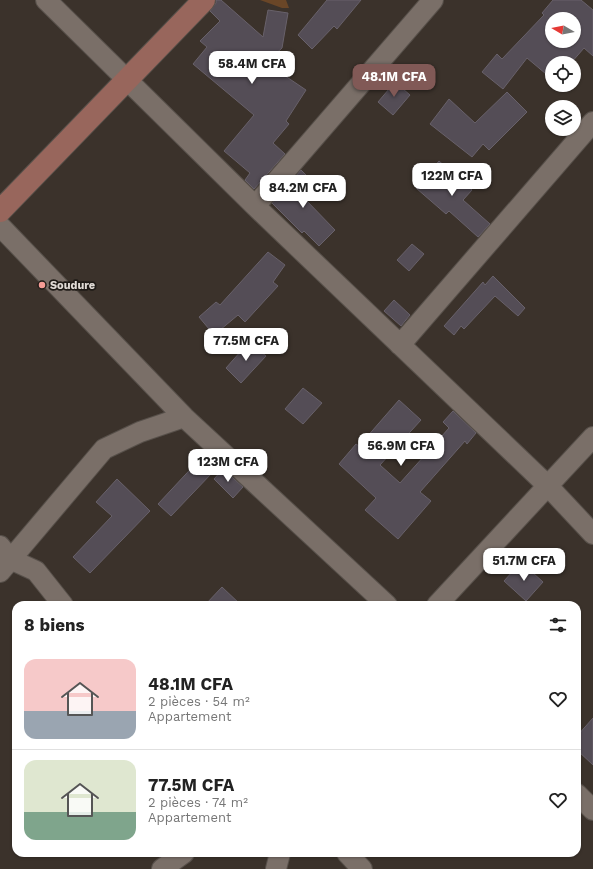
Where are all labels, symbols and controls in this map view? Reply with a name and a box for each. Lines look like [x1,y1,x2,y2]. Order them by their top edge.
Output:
north arrow [545,12,581,48]
map controls [545,12,581,136]
pin: 58.4M CFA [206,51,298,85]
text: 58.4M CFA [218,56,286,71]
button: locate [545,56,581,92]
pin: 48.1M CFA [348,64,440,98]
text: 48.1M CFA [362,69,426,84]
button: layers [545,100,581,136]
pin: 122M CFA [411,163,493,197]
text: 122M CFA [421,168,483,183]
pin: 84.2M CFA [257,175,349,209]
text: 84.2M CFA [269,180,337,195]
place label: Soudure [50,279,95,292]
marker: Soudure [37,280,47,290]
pin: 77.5M CFA [200,328,292,362]
text: 77.5M CFA [213,333,279,348]
pin: 56.9M CFA [355,433,447,467]
text: 56.9M CFA [367,438,435,453]
pin: 123M CFA [187,449,269,483]
text: 123M CFA [197,454,259,469]
pin: 51.7M CFA [478,548,570,582]
text: 51.7M CFA [492,553,556,568]
icon: filters [547,614,569,636]
text: 8 biens [24,615,85,635]
text: 48.1M CFA [148,674,233,694]
icon: home [56,675,104,723]
icon: heart [547,688,569,710]
text: 2 pièces · 54 m² [148,694,250,709]
text: Appartement [148,709,231,724]
text: 77.5M CFA [148,775,234,795]
icon: home [56,776,104,824]
icon: heart [547,789,569,811]
text: 2 pièces · 74 m² [148,795,248,810]
text: Appartement [148,810,231,825]

